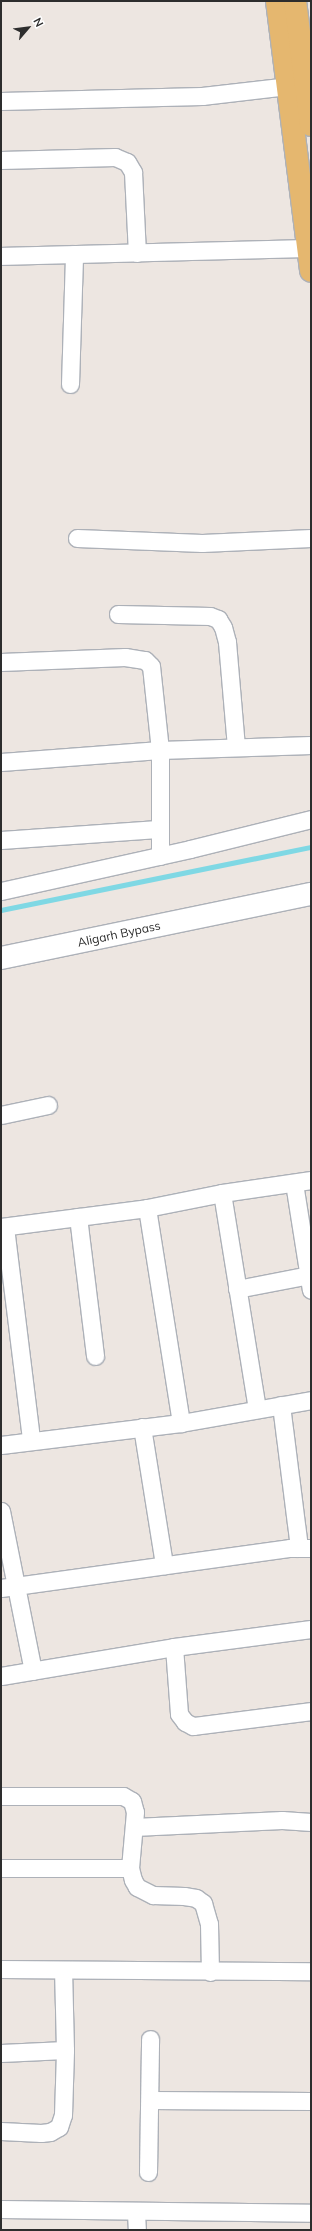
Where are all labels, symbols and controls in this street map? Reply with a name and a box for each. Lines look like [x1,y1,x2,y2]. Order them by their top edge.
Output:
north arrow [8,8,48,48]
text: N [30,15,47,29]
street label: Aligarh Bypass [76,918,162,950]

